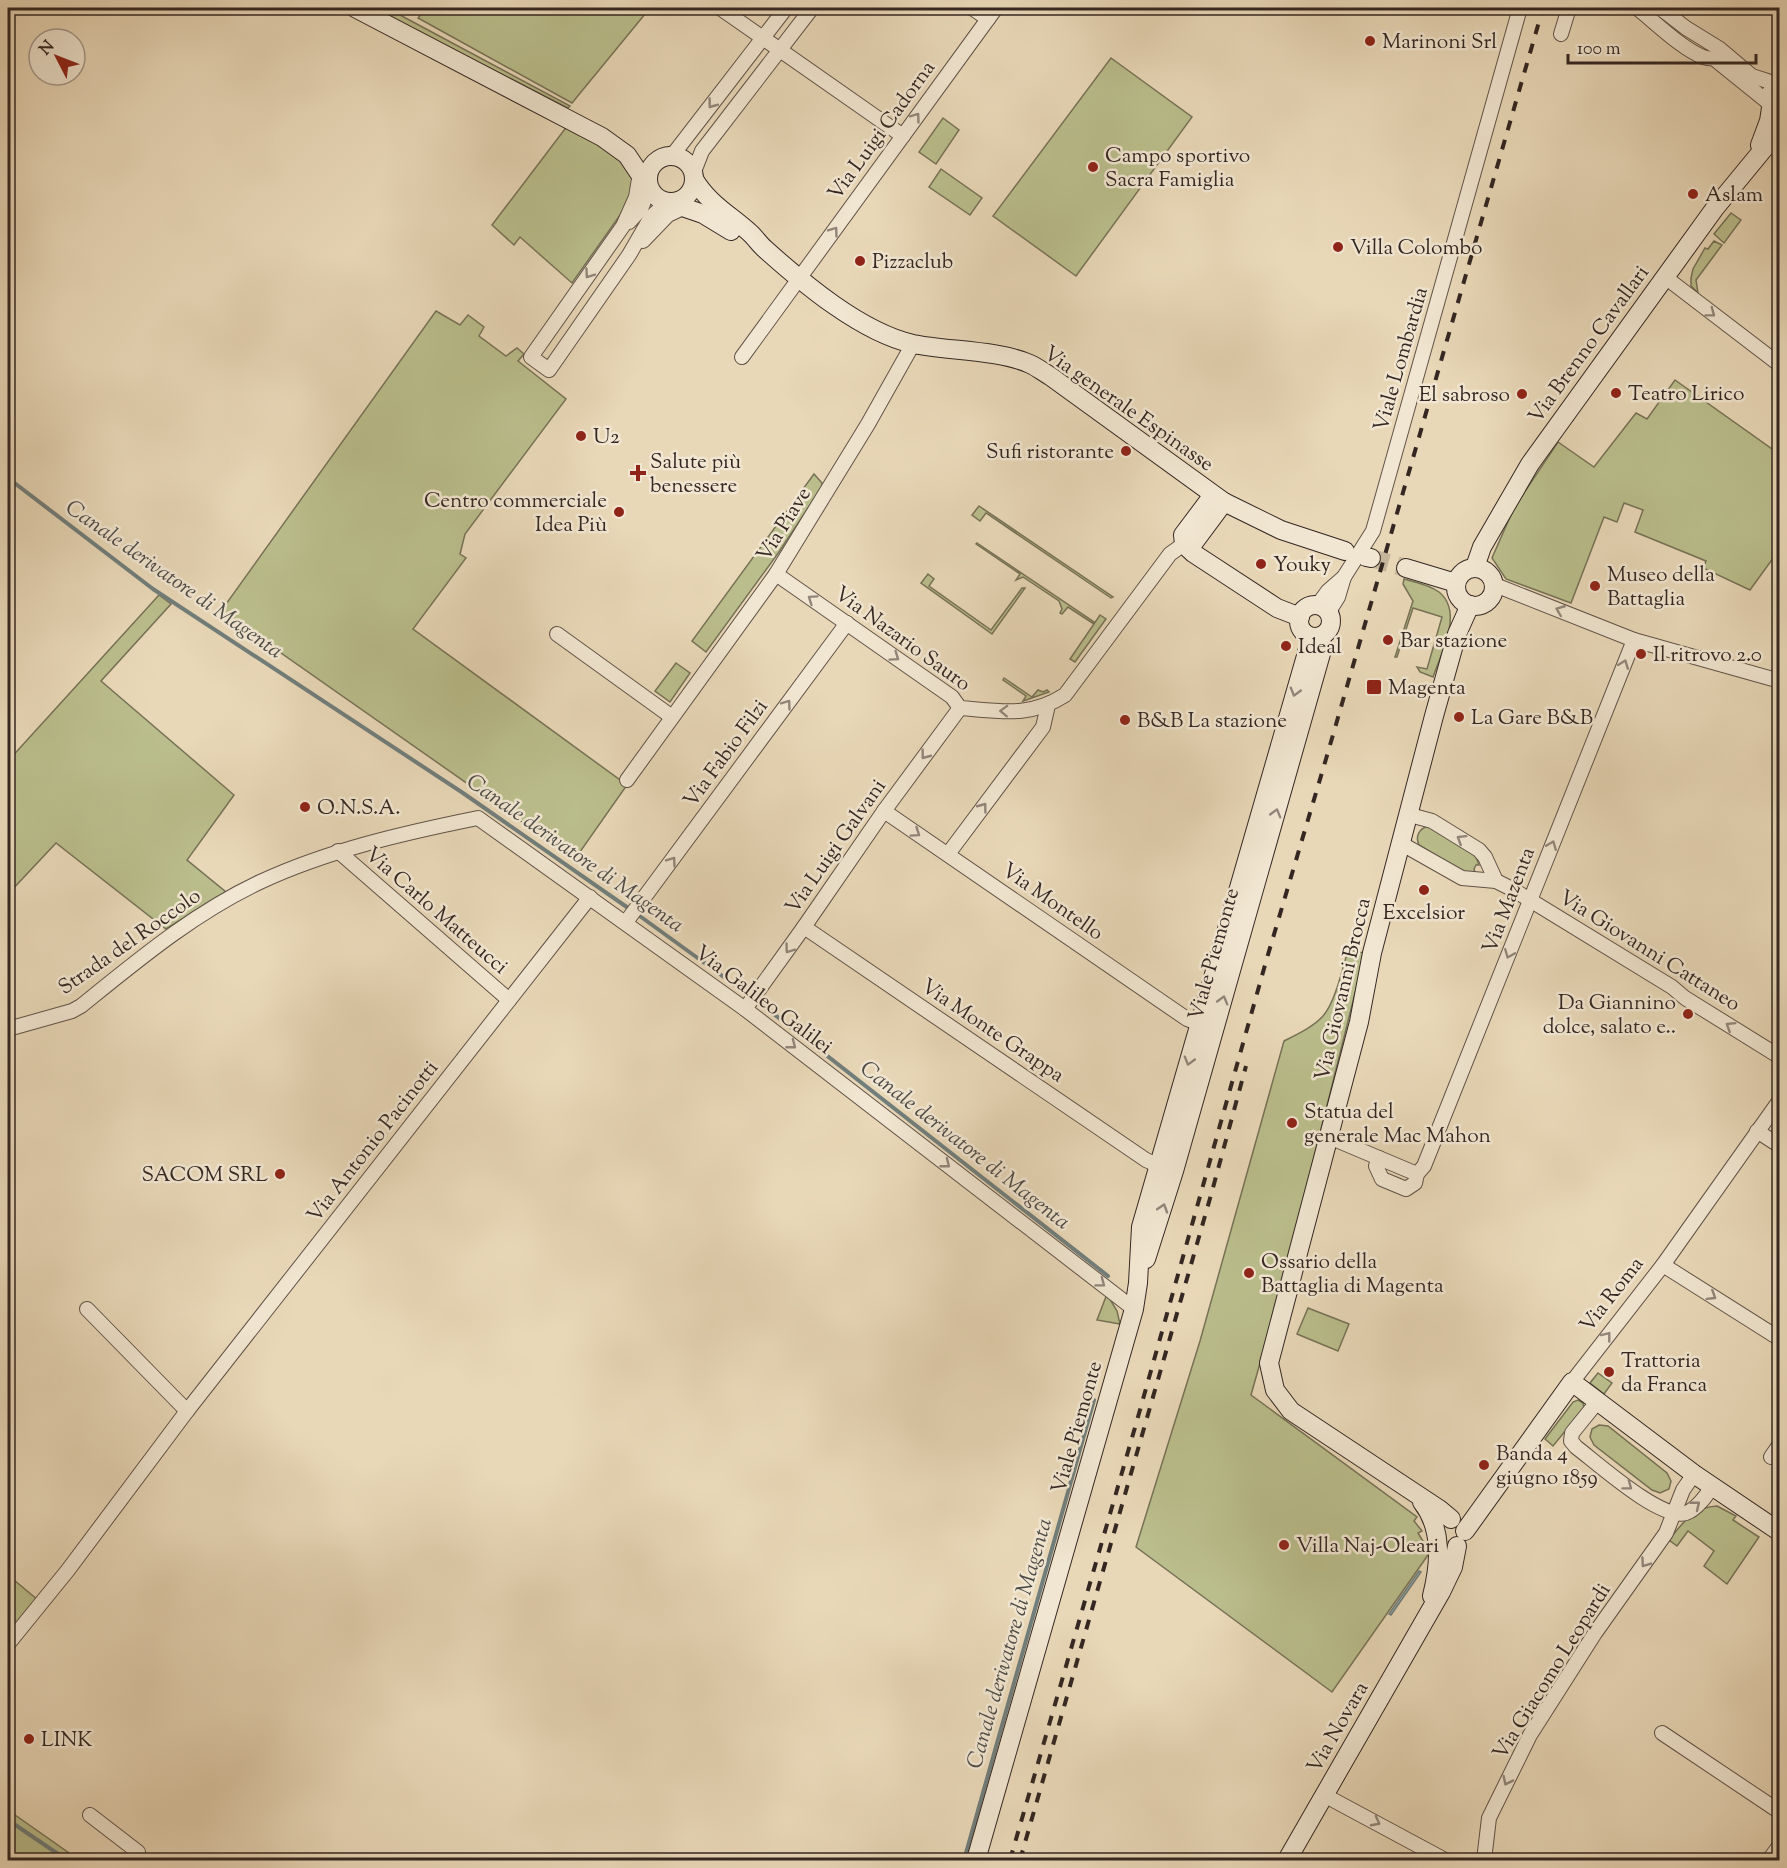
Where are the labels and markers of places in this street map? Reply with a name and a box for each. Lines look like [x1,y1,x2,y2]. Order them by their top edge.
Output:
place label: Marinoni Srl [1382,28,1497,58]
marker: Marinoni Srl [1363,34,1377,48]
place label: Campo sportivo Sacra Famiglia [1105,142,1250,196]
marker: Campo sportivo Sacra Famiglia [1086,160,1100,174]
place label: Aslam [1705,181,1763,211]
marker: Aslam [1686,187,1700,201]
place label: Villa Colombo [1350,234,1483,264]
marker: Villa Colombo [1331,240,1345,254]
place label: Pizzaclub [872,248,953,278]
marker: Pizzaclub [853,254,867,268]
place label: Teatro Lirico [1628,380,1744,410]
place label: El sabroso [1419,381,1510,411]
marker: Teatro Lirico [1609,386,1623,400]
marker: El sabroso [1515,387,1529,401]
place label: U2 [593,423,620,453]
marker: U2 [574,429,588,443]
place label: Sufi ristorante [986,438,1114,468]
marker: Sufi ristorante [1119,444,1133,458]
place label: Salute più benessere [650,448,741,502]
marker: Salute più benessere [631,466,645,480]
place label: Centro commerciale Idea Più [424,487,607,541]
marker: Centro commerciale Idea Più [612,505,626,519]
place label: Youky [1273,551,1332,581]
marker: Youky [1254,557,1268,571]
place label: Museo della Battaglia [1607,561,1715,615]
marker: Museo della Battaglia [1588,579,1602,593]
place label: Bar stazione [1400,627,1507,657]
place label: Ideal [1298,633,1342,663]
marker: Bar stazione [1381,633,1395,647]
marker: Ideal [1279,639,1293,653]
place label: Il ritrovo 2.0 [1653,641,1762,671]
marker: Il ritrovo 2.0 [1634,647,1648,661]
place label: Magenta [1388,674,1466,704]
marker: Magenta [1365,678,1383,696]
place label: La Gare B&B [1471,704,1593,734]
place label: B&B La stazione [1137,707,1287,737]
marker: La Gare B&B [1452,710,1466,724]
marker: B&B La stazione [1118,713,1132,727]
place label: O.N.S.A. [317,794,401,824]
marker: O.N.S.A. [298,800,312,814]
marker: Excelsior [1417,883,1431,897]
place label: Excelsior [1383,899,1465,929]
place label: Da Giannino dolce, salato e.. [1543,989,1676,1043]
marker: Da Giannino dolce, salato e.. [1681,1007,1695,1021]
place label: Statua del generale Mac Mahon [1304,1098,1491,1152]
marker: Statua del generale Mac Mahon [1285,1116,1299,1130]
place label: SACOM SRL [141,1161,268,1191]
marker: SACOM SRL [273,1167,287,1181]
place label: Ossario della Battaglia di Magenta [1261,1248,1444,1302]
marker: Ossario della Battaglia di Magenta [1242,1266,1256,1280]
place label: Trattoria da Franca [1621,1347,1708,1401]
marker: Trattoria da Franca [1602,1365,1616,1379]
place label: Banda 4 giugno 1859 [1496,1440,1598,1494]
marker: Banda 4 giugno 1859 [1477,1458,1491,1472]
place label: Villa Naj-Oleari [1296,1532,1439,1562]
marker: Villa Naj-Oleari [1277,1538,1291,1552]
place label: LINK [41,1726,93,1756]
marker: LINK [22,1732,36,1746]

